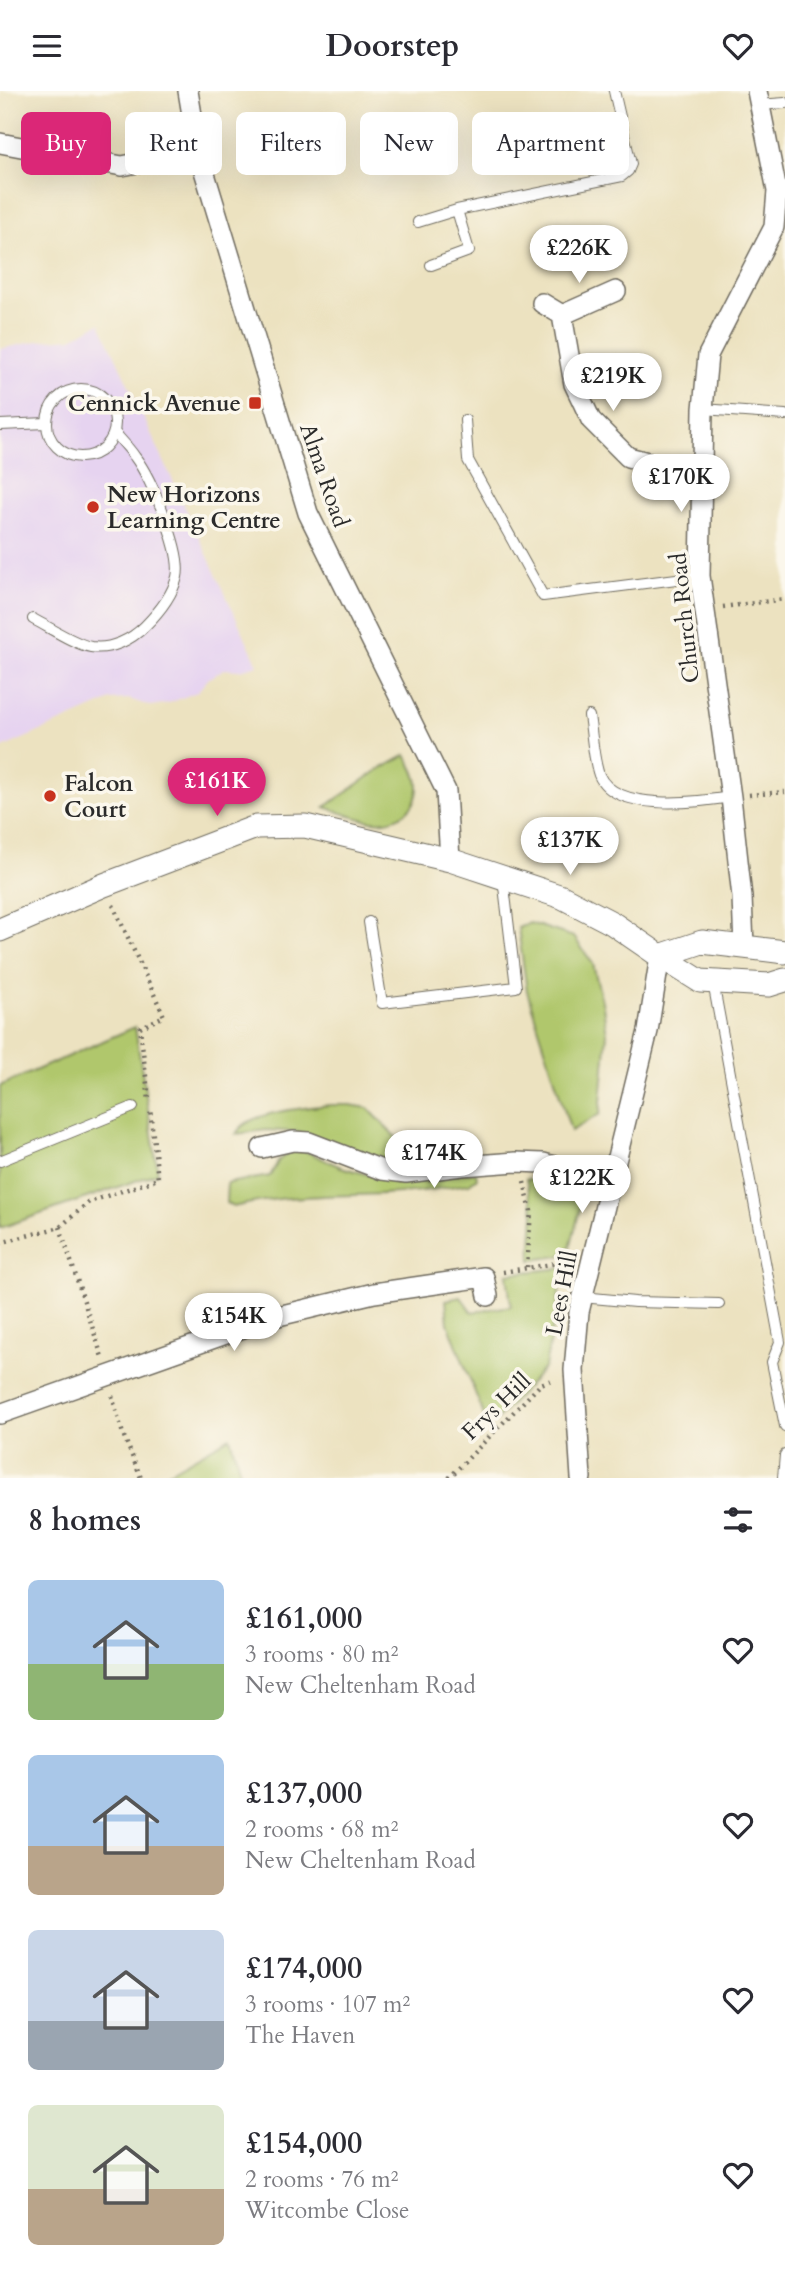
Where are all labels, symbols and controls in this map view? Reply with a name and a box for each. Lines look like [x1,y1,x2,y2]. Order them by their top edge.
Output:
text: Doorstep [326,24,459,68]
icon: menu [28,27,66,65]
icon: heart [719,27,757,65]
chip: Buy [21,112,111,175]
chip: Rent [125,112,222,175]
chip: Filters [236,112,346,175]
chip: New [360,112,458,175]
chip: Apartment [472,112,629,175]
pin: £226K [530,225,628,285]
text: £226K [546,232,612,263]
pin: £219K [564,353,662,413]
text: £219K [580,360,646,391]
place label: Cennick Avenue [68,388,241,419]
marker: Cennick Avenue [247,395,263,411]
street label: Alma Road [292,419,357,532]
pin: £170K [632,455,730,514]
text: £170K [648,461,714,492]
place label: New Horizons Learning Centre [107,479,281,536]
marker: New Horizons Learning Centre [85,499,101,515]
street label: Church Road [662,550,707,685]
pin: £161K [168,759,266,818]
text: £161K [184,765,250,796]
place label: Falcon Court [64,768,133,825]
marker: Falcon Court [42,788,58,804]
pin: £137K [521,817,619,877]
text: £137K [537,824,603,855]
pin: £174K [385,1131,483,1190]
text: £174K [401,1137,467,1168]
pin: £122K [533,1155,631,1215]
text: £122K [549,1162,615,1193]
street label: Lees Hill [538,1248,585,1338]
pin: £154K [185,1293,283,1353]
text: £154K [201,1300,267,1331]
street label: Frys Hill [455,1366,538,1447]
text: 8 homes [28,1500,141,1541]
icon: filters [719,1501,757,1539]
text: £161,000 [245,1598,362,1639]
icon: home [84,1608,168,1692]
icon: heart [719,1631,757,1669]
text: 3 rooms · 80 m² [245,1639,398,1670]
text: New Cheltenham Road [245,1670,476,1701]
text: £137,000 [245,1773,362,1814]
icon: home [84,1783,168,1867]
icon: heart [719,1806,757,1844]
text: 2 rooms · 68 m² [245,1814,398,1845]
text: New Cheltenham Road [245,1845,476,1876]
text: £174,000 [245,1948,362,1989]
icon: home [84,1958,168,2042]
icon: heart [719,1981,757,2019]
text: 3 rooms · 107 m² [245,1989,410,2020]
text: The Haven [245,2020,355,2051]
text: £154,000 [245,2123,362,2164]
icon: home [84,2133,168,2217]
icon: heart [719,2156,757,2194]
text: 2 rooms · 76 m² [245,2164,398,2195]
text: Witcombe Close [245,2195,409,2226]

